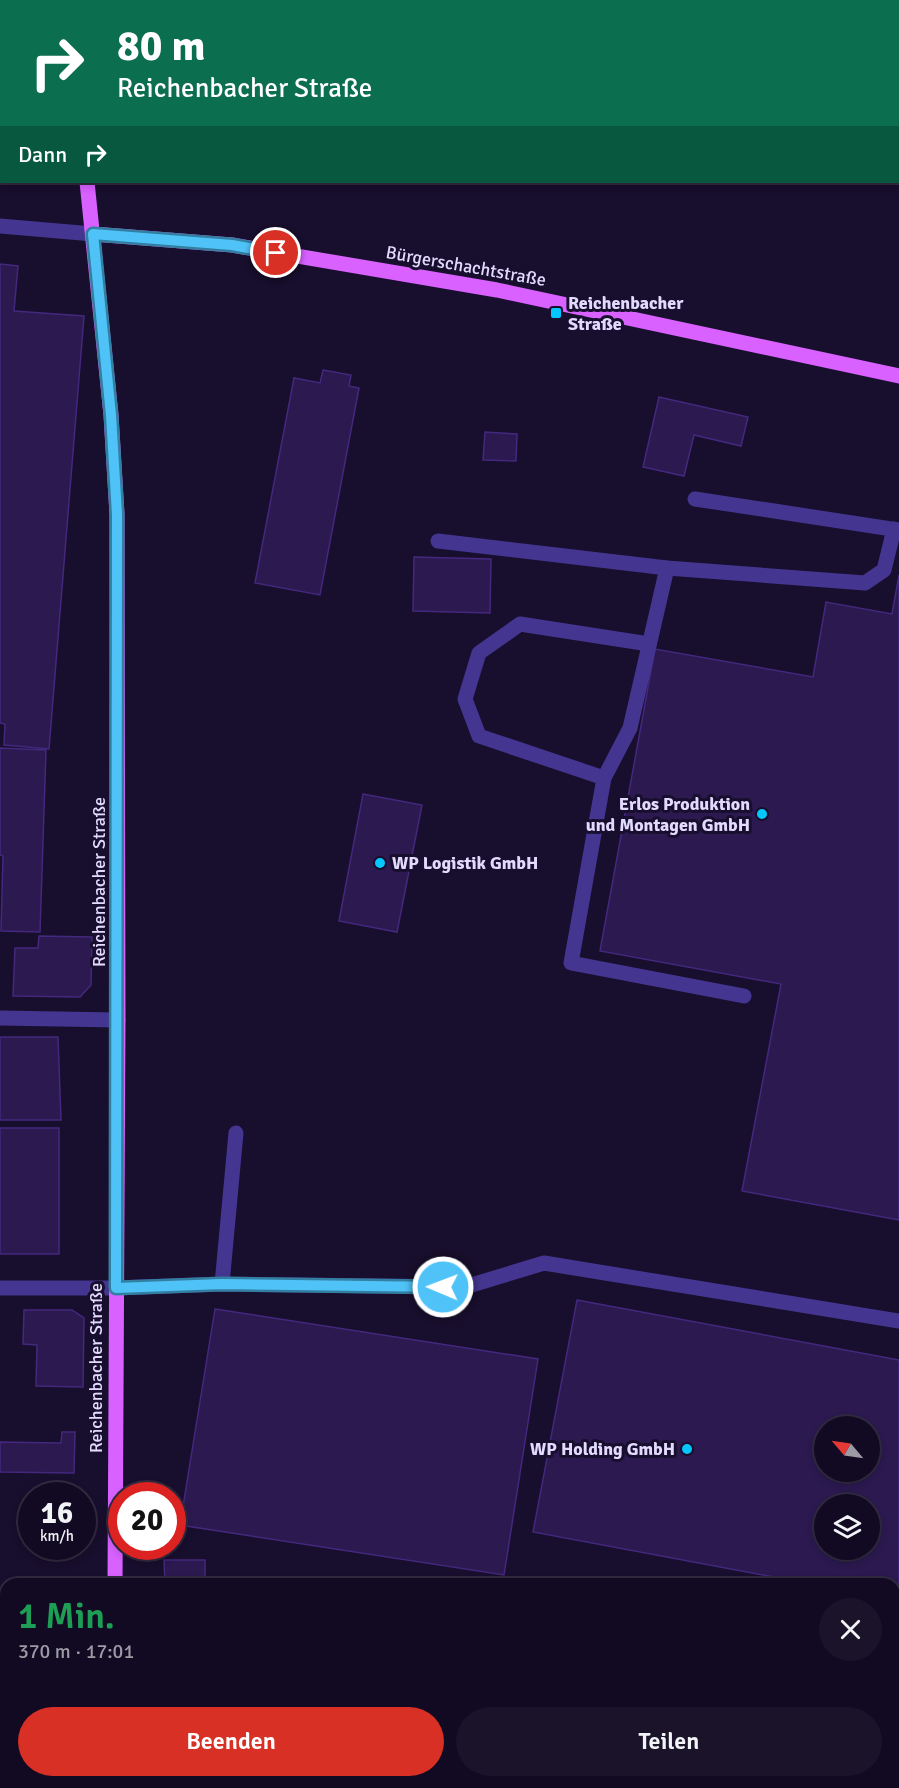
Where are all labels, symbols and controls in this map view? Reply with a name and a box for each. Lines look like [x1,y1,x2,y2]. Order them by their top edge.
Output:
text: 80 m [117,21,206,72]
icon: right [18,24,96,102]
text: Reichenbacher Straße [117,72,372,105]
icon: right [79,138,112,171]
text: Dann [18,141,67,168]
pin [250,227,301,278]
icon: arrive [259,236,292,269]
street label: Bürgerschachtstraße [384,241,548,291]
place label: Reichenbacher Straße [568,292,684,335]
marker: Reichenbacher Straße [549,306,563,320]
place label: Erlos Produktion und Montagen GmbH [586,793,750,836]
street label: Reichenbacher Straße [88,797,110,967]
marker: Erlos Produktion und Montagen GmbH [755,807,769,821]
place label: WP Logistik GmbH [392,852,538,874]
marker: WP Logistik GmbH [373,856,387,870]
position arrow [411,1255,475,1319]
street label: Reichenbacher Straße [85,1283,107,1453]
north arrow [814,1416,880,1482]
map controls [814,1416,880,1560]
place label: WP Holding GmbH [530,1438,675,1460]
marker: WP Holding GmbH [680,1442,694,1456]
speed limit sign: 20 [108,1482,186,1560]
button: layers [814,1494,880,1560]
text: 16 [41,1495,73,1532]
text: km/h [40,1527,74,1545]
text: 1 Min. [18,1594,115,1639]
button: close [819,1598,882,1661]
text: 370 m · 17:01 [18,1639,134,1664]
button: Beenden [18,1707,444,1776]
button: Teilen [456,1707,882,1776]

